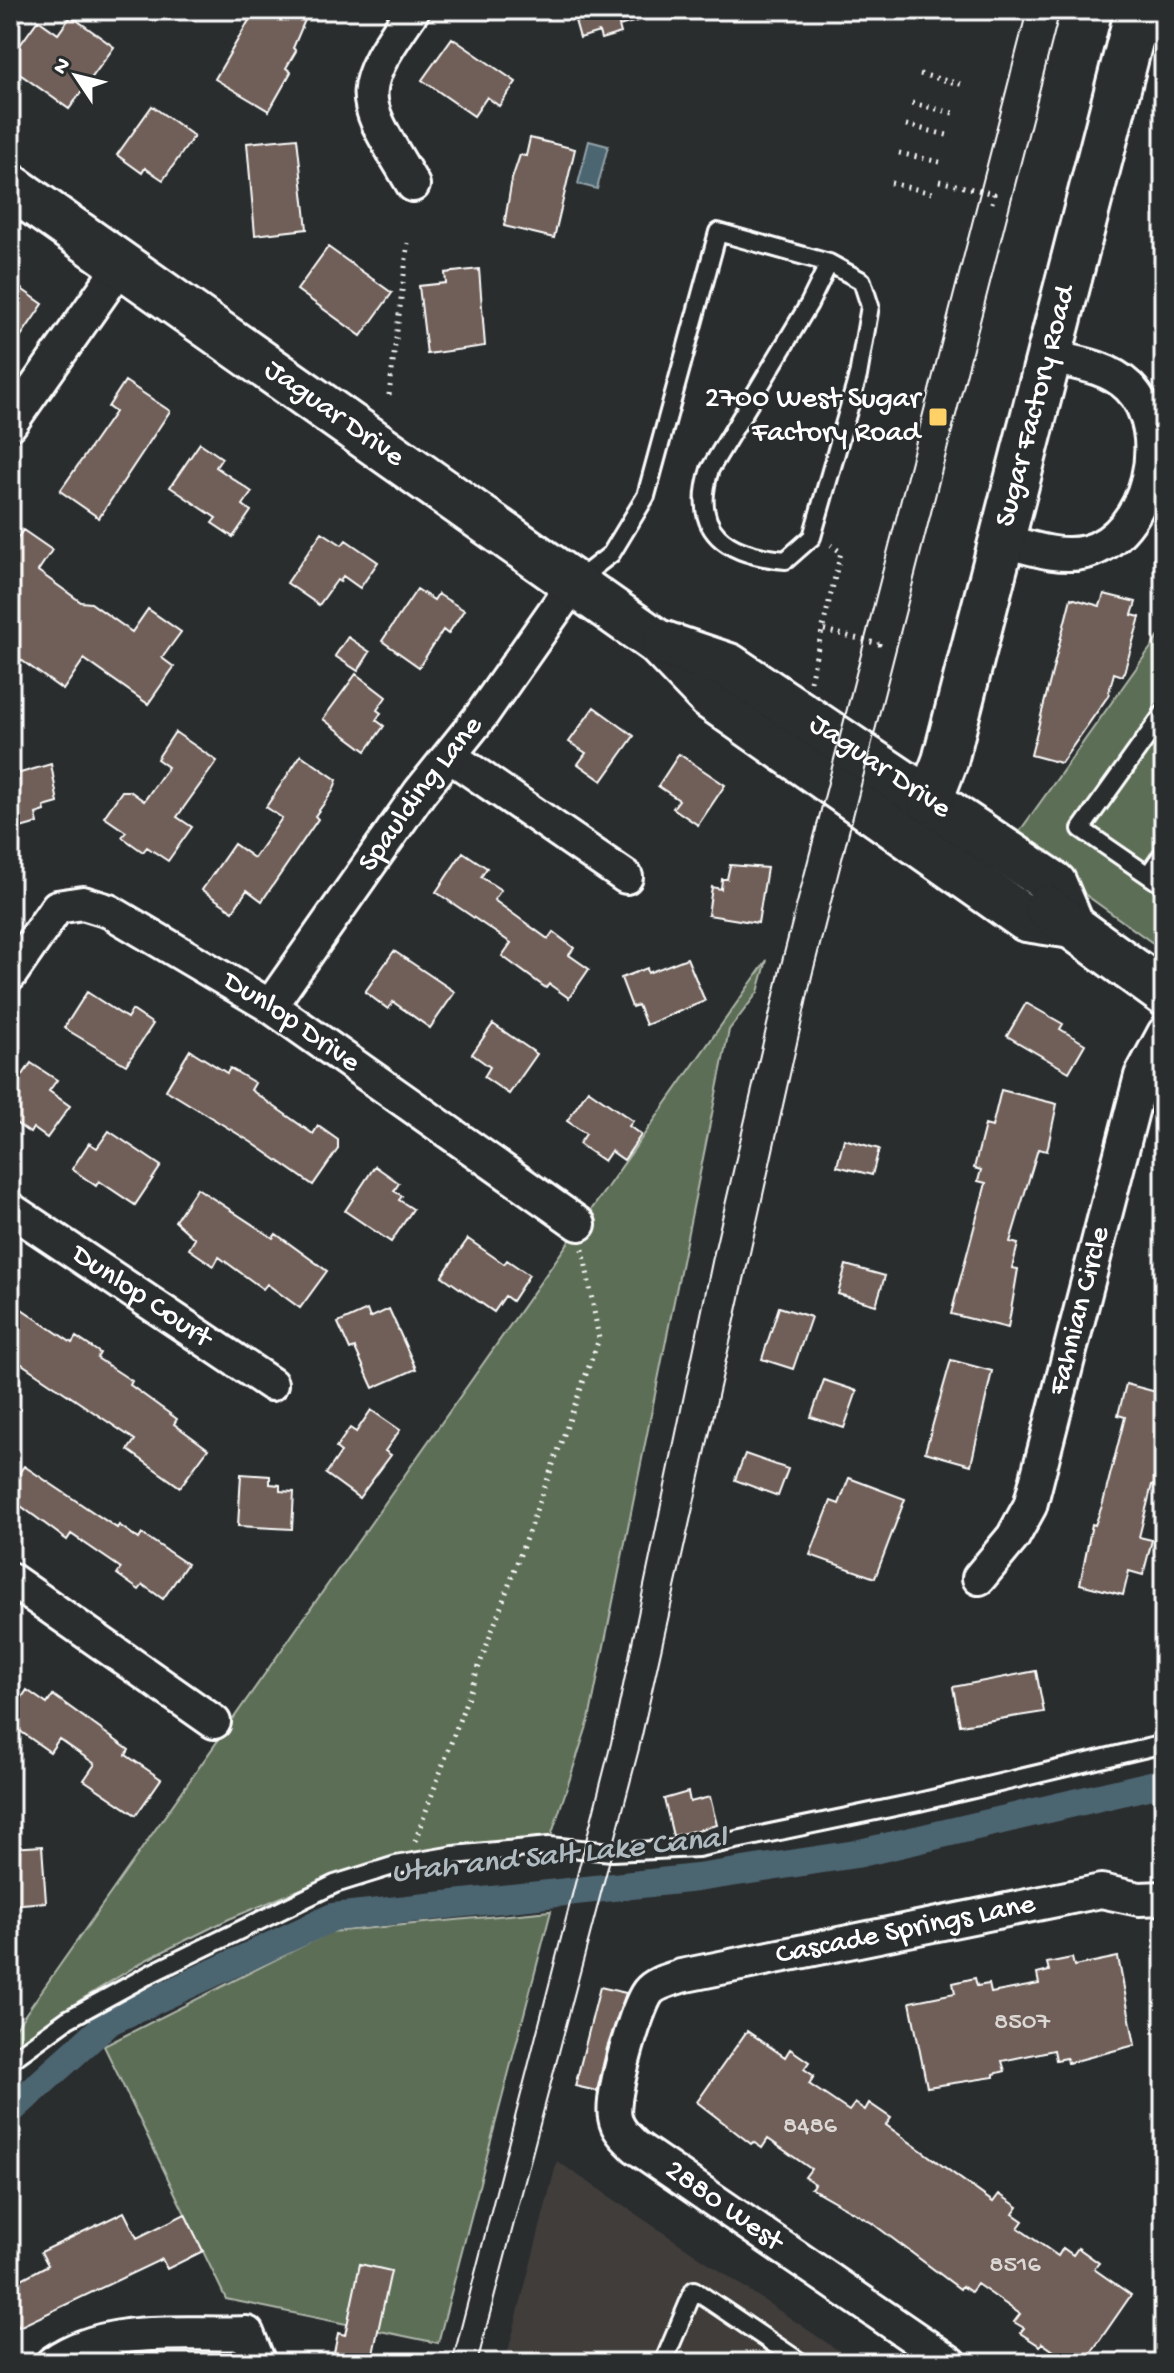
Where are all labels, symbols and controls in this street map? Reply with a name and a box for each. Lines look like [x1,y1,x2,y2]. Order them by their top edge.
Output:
north arrow [36,36,116,116]
text: N [48,53,78,80]
street label: Sugar Factory Road [988,280,1085,531]
street label: Jaguar Drive [257,353,411,476]
place label: 2700 West Sugar Factory Road [705,383,922,452]
marker: 2700 West Sugar Factory Road [927,406,949,428]
street label: Jaguar Drive [802,707,958,827]
street label: Spaulding Lane [352,709,491,879]
street label: Dunlop Drive [215,964,367,1081]
street label: Fahnian Circle [1042,1223,1119,1400]
street label: Dunlop Court [63,1237,220,1358]
water label: Utah and Salt Lake Canal [390,1820,730,1893]
street label: Cascade Springs Lane [773,1887,1039,1974]
house number: 8507 [994,2008,1052,2039]
house number: 8486 [783,2112,838,2143]
street label: 2880 West [657,2154,791,2262]
house number: 8516 [989,2251,1042,2282]

